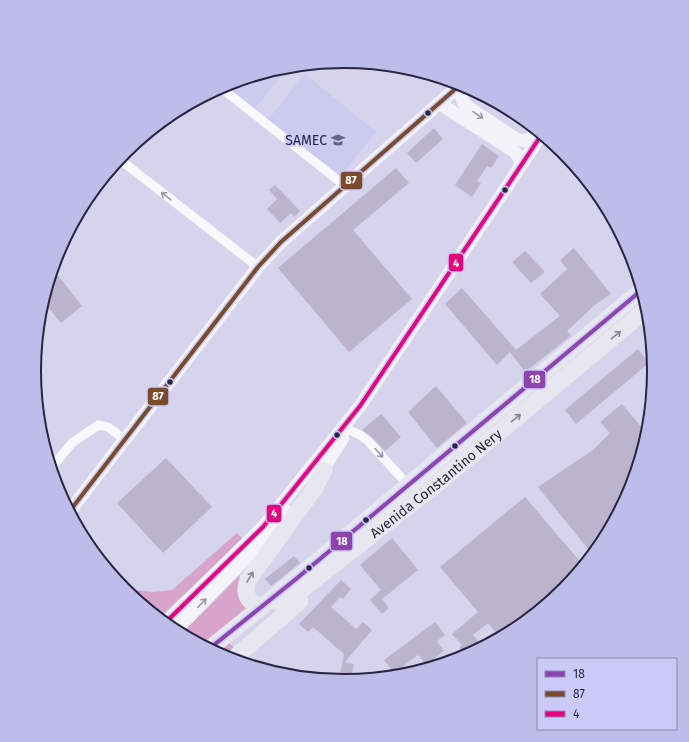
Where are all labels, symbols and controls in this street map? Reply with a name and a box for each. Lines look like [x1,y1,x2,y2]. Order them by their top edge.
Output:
unlabelled marker [423,108,433,118]
one-way arrow [472,111,483,119]
place label: SAMEC [285,132,327,149]
school or university icon: SAMEC [330,132,346,148]
line badge: 87 [340,171,363,190]
text: 87 [345,174,357,187]
unlabelled marker [500,185,510,195]
one-way arrow [161,191,172,200]
line badge: 4 [448,253,464,272]
text: 4 [453,257,459,270]
one-way arrow [610,330,621,339]
line badge: 18 [523,370,546,389]
text: 18 [529,373,541,386]
unlabelled marker [165,377,175,387]
line badge: 87 [147,387,169,406]
text: 87 [152,390,164,403]
one-way arrow [511,414,521,423]
street label: Avenida Constantino Nery [366,425,505,542]
unlabelled marker [332,430,342,440]
unlabelled marker [450,441,460,451]
one-way arrow [374,448,384,458]
line badge: 4 [266,504,282,523]
text: 4 [271,507,277,520]
unlabelled marker [361,515,371,525]
line badge: 18 [330,531,353,551]
text: 18 [336,535,348,548]
unlabelled marker [304,563,314,573]
one-way arrow [246,572,255,583]
one-way arrow [197,598,207,608]
legend [537,658,677,730]
text: 18 [573,667,585,681]
text: 87 [573,687,585,701]
text: 4 [573,707,580,721]

